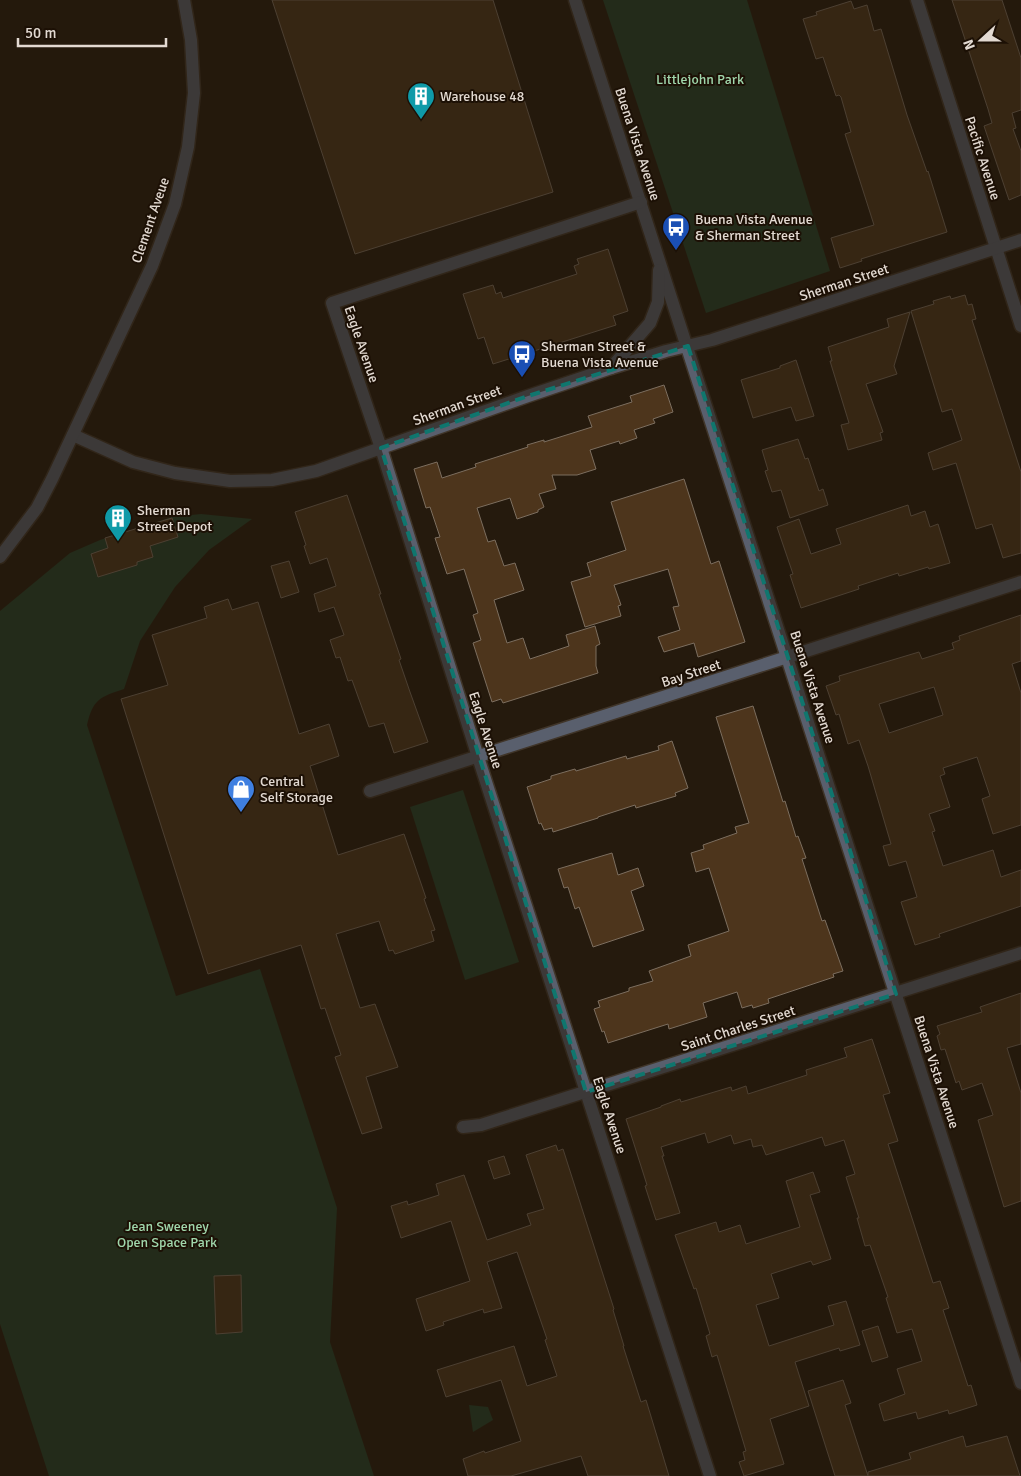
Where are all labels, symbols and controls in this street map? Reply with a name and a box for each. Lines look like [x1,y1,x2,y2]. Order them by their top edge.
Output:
scale bar [18,15,165,47]
north arrow [956,15,1006,65]
text: 50 m [25,24,56,42]
text: N [960,37,979,52]
park label: Littlejohn Park [656,71,744,88]
building icon: Warehouse 48 [406,81,436,120]
street label: Buena Vista Avenue [611,86,664,203]
place label: Warehouse 48 [440,88,524,105]
street label: Pacific Avenue [961,114,1004,202]
street label: Clement Aveue [128,175,173,265]
place label: Buena Vista Avenue & Sherman Street [695,211,813,244]
bus stop icon: Buena Vista Avenue & Sherman Street [661,212,691,251]
street label: Sherman Street [797,260,891,305]
street label: Eagle Avenue [340,304,383,385]
place label: Sherman Street & Buena Vista Avenue [541,338,659,371]
bus stop icon: Sherman Street & Buena Vista Avenue [507,339,537,378]
street label: Sherman Street [411,382,504,429]
place label: Sherman Street Depot [137,502,212,535]
building icon: Sherman Street Depot [103,503,133,542]
street label: Buena Vista Avenue [786,629,839,746]
street label: Bay Street [659,656,723,691]
street label: Eagle Avenue [465,689,506,771]
place label: Central Self Storage [260,773,333,806]
shop icon: Central Self Storage [226,774,256,813]
street label: Saint Charles Street [679,1002,798,1055]
street label: Buena Vista Avenue [910,1014,963,1131]
street label: Eagle Avenue [589,1074,630,1156]
park label: Jean Sweeney Open Space Park [117,1218,217,1251]

